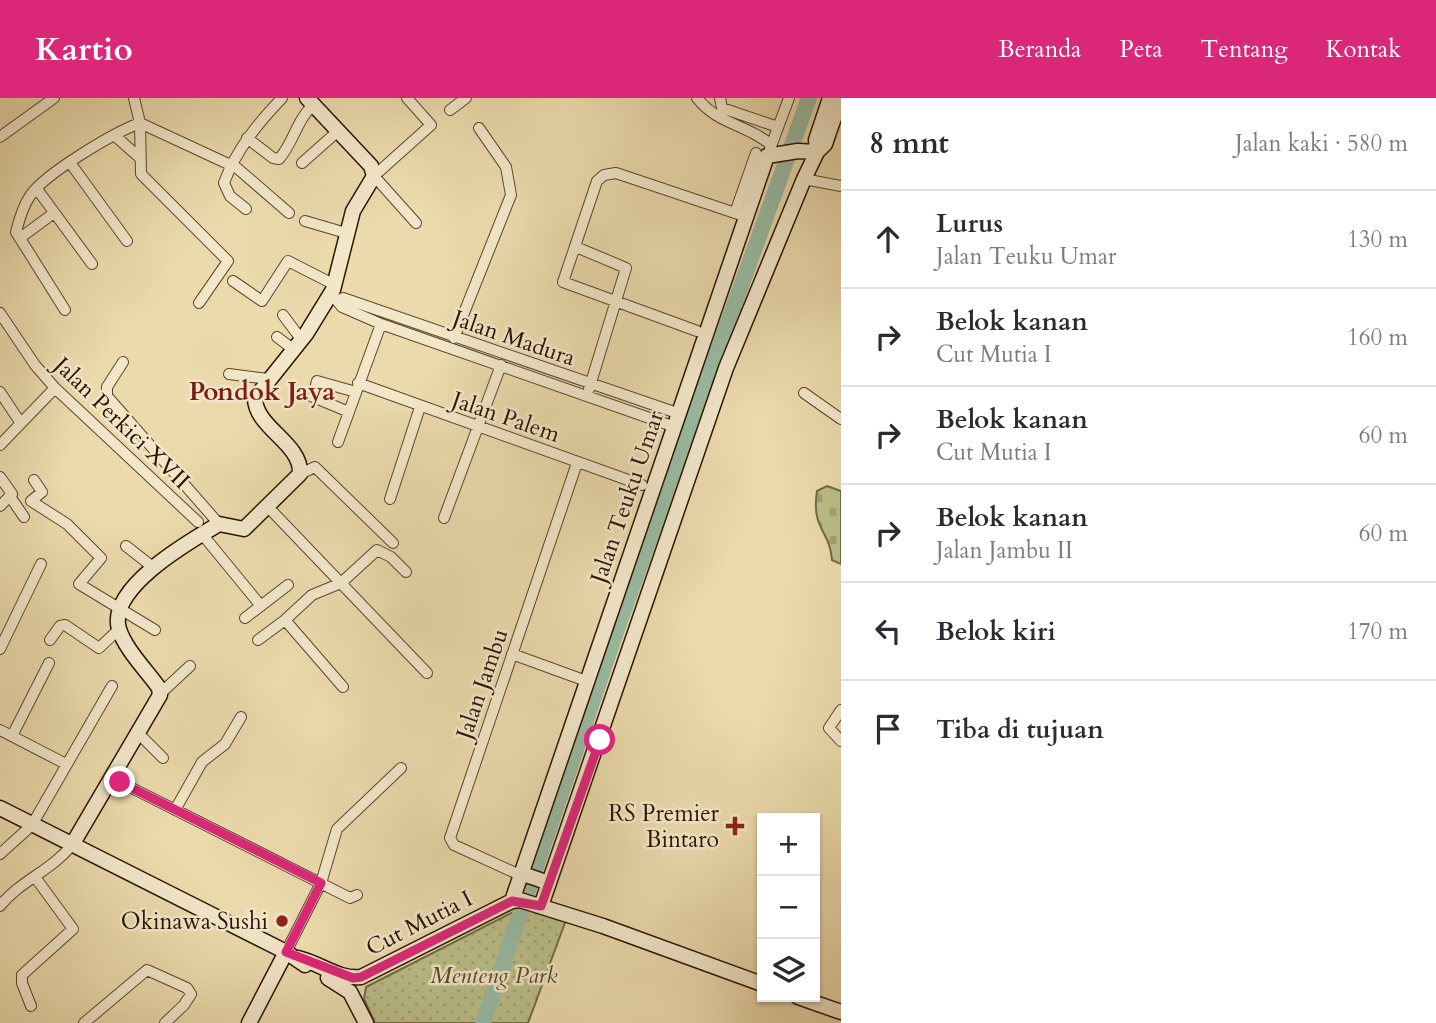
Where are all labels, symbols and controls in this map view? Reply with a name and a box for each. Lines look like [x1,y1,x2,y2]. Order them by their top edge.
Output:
text: Kartio [35,27,133,72]
text: Beranda [998,33,1081,66]
text: Peta [1119,33,1163,66]
text: Tentang [1201,33,1288,66]
text: Kontak [1326,33,1401,66]
text: 8 mnt [869,123,949,164]
text: Jalan kaki · 580 m [1235,128,1408,159]
text: Lurus [936,206,1003,241]
icon: ahead [869,220,907,258]
text: 130 m [1347,224,1408,255]
text: Jalan Teuku Umar [936,241,1116,272]
street label: Jalan Madura [446,302,579,373]
text: Belok kanan [936,304,1088,339]
icon: right [869,318,907,356]
text: 160 m [1347,322,1408,353]
text: Cut Mutia I [936,339,1052,370]
street label: Jalan Perkici XVII [45,348,197,496]
district label: Pondok Jaya [189,374,335,409]
street label: Jalan Palem [445,383,565,450]
text: Belok kanan [936,402,1088,437]
street label: Jalan Teuku Umar [582,406,671,590]
icon: right [869,416,907,454]
text: 60 m [1359,420,1408,451]
text: Cut Mutia I [936,437,1052,468]
text: Belok kanan [936,500,1088,535]
icon: right [869,514,907,552]
text: 60 m [1359,518,1408,549]
text: Jalan Jambu II [936,535,1073,566]
icon: left [869,612,907,650]
text: Belok kiri [936,614,1056,649]
text: 170 m [1347,616,1408,647]
street label: Jalan Jambu [448,625,515,746]
icon: arrive [869,710,907,748]
text: Tiba di tujuan [936,712,1104,747]
route start [584,724,615,755]
route end [104,766,135,797]
place label: RS Premier Bintaro [608,798,720,855]
map controls [757,813,820,1002]
button: + [757,813,820,876]
marker: RS Premier Bintaro [725,816,745,836]
button: − [757,876,820,939]
street label: Cut Mutia I [360,883,478,963]
place label: Okinawa Sushi [121,906,268,937]
marker: Okinawa Sushi [274,913,290,929]
button: layers [757,939,820,1002]
park label: Menteng Park [430,960,558,991]

